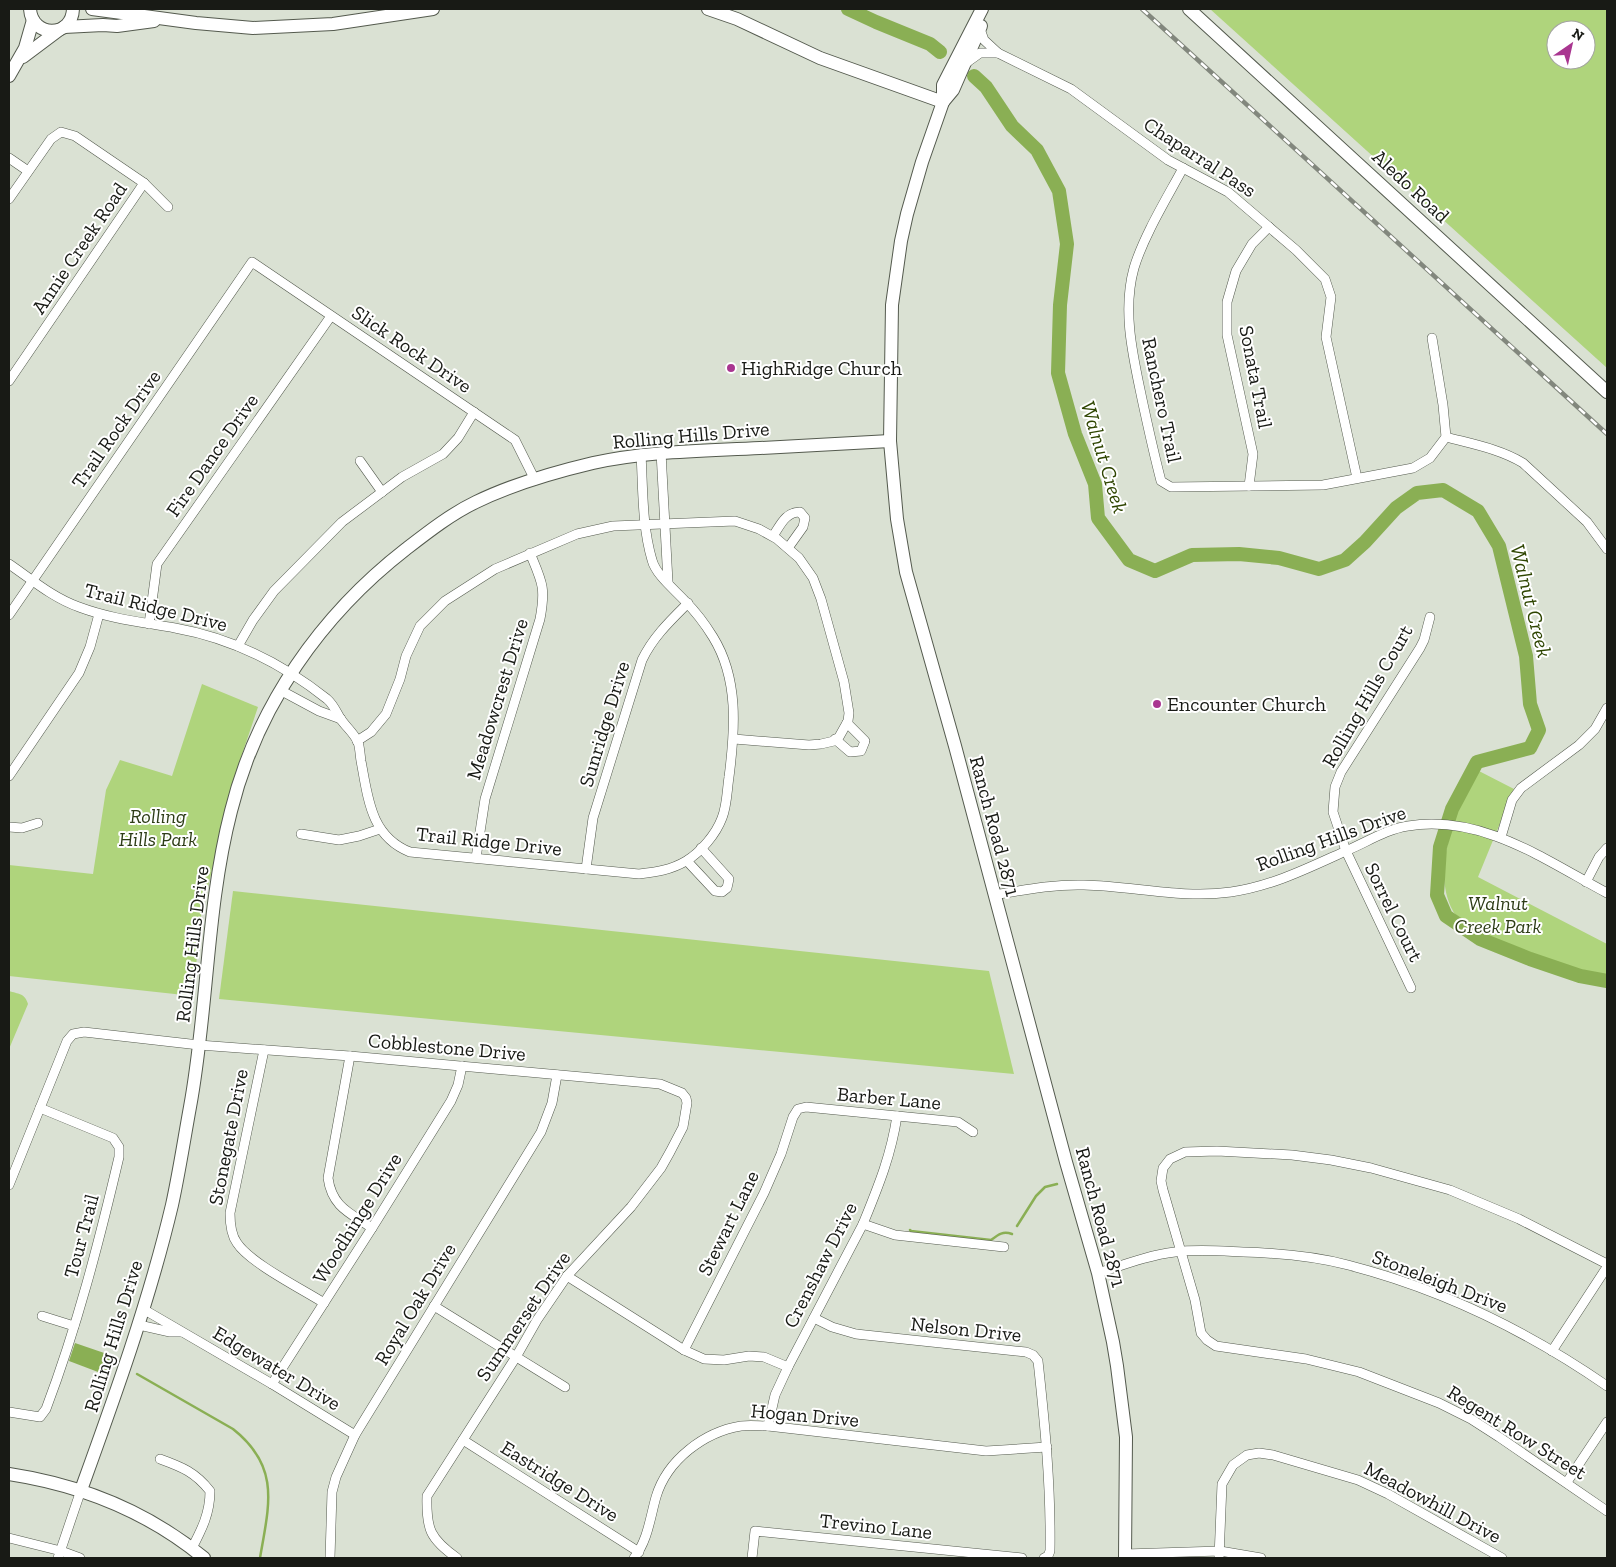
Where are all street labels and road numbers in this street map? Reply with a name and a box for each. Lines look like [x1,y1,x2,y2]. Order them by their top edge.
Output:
street label: Chaparral Pass [1139,112,1261,202]
street label: Aledo Road [1368,144,1454,228]
street label: Annie Creek Road [26,178,132,318]
street label: Slick Rock Drive [348,300,476,398]
street label: Sonata Trail [1234,323,1278,431]
street label: Ranchero Trail [1137,335,1187,465]
street label: Trail Rock Drive [66,365,166,493]
street label: Fire Dance Drive [161,389,263,521]
street label: Rolling Hills Drive [612,416,770,454]
street label: Trail Ridge Drive [82,578,230,636]
street label: Meadowcrest Drive [461,616,533,782]
street label: Rolling Hills Court [1317,620,1418,771]
street label: Sunridge Drive [573,658,635,790]
street label: Ranch Road 2871 [965,753,1025,899]
street label: Rolling Hills Drive [1253,800,1409,876]
street label: Trail Ridge Drive [415,821,563,861]
street label: Sorrel Court [1360,859,1429,966]
street label: Rolling Hills Drive [171,864,213,1024]
street label: Cobblestone Drive [367,1028,527,1066]
street label: Stonegate Drive [203,1067,253,1207]
street label: Barber Lane [836,1082,942,1114]
street label: Ranch Road 2871 [1071,1144,1131,1290]
street label: Woodhinge Drive [307,1148,407,1288]
street label: Stewart Lane [692,1166,764,1280]
street label: Tour Trail [58,1191,104,1281]
street label: Crenshaw Drive [778,1198,862,1332]
street label: Royal Oak Drive [369,1239,461,1369]
street label: Stoneleigh Drive [1369,1244,1511,1318]
street label: Summerset Drive [471,1247,575,1385]
street label: Rolling Hills Drive [79,1257,147,1415]
street label: Nelson Drive [909,1311,1023,1347]
street label: Edgewater Drive [209,1321,345,1415]
street label: Regent Row Street [1443,1380,1591,1485]
street label: Hogan Drive [750,1398,860,1432]
street label: Eastridge Drive [497,1435,623,1527]
street label: Meadowhill Drive [1360,1456,1506,1548]
street label: Trevino Lane [819,1508,933,1544]

